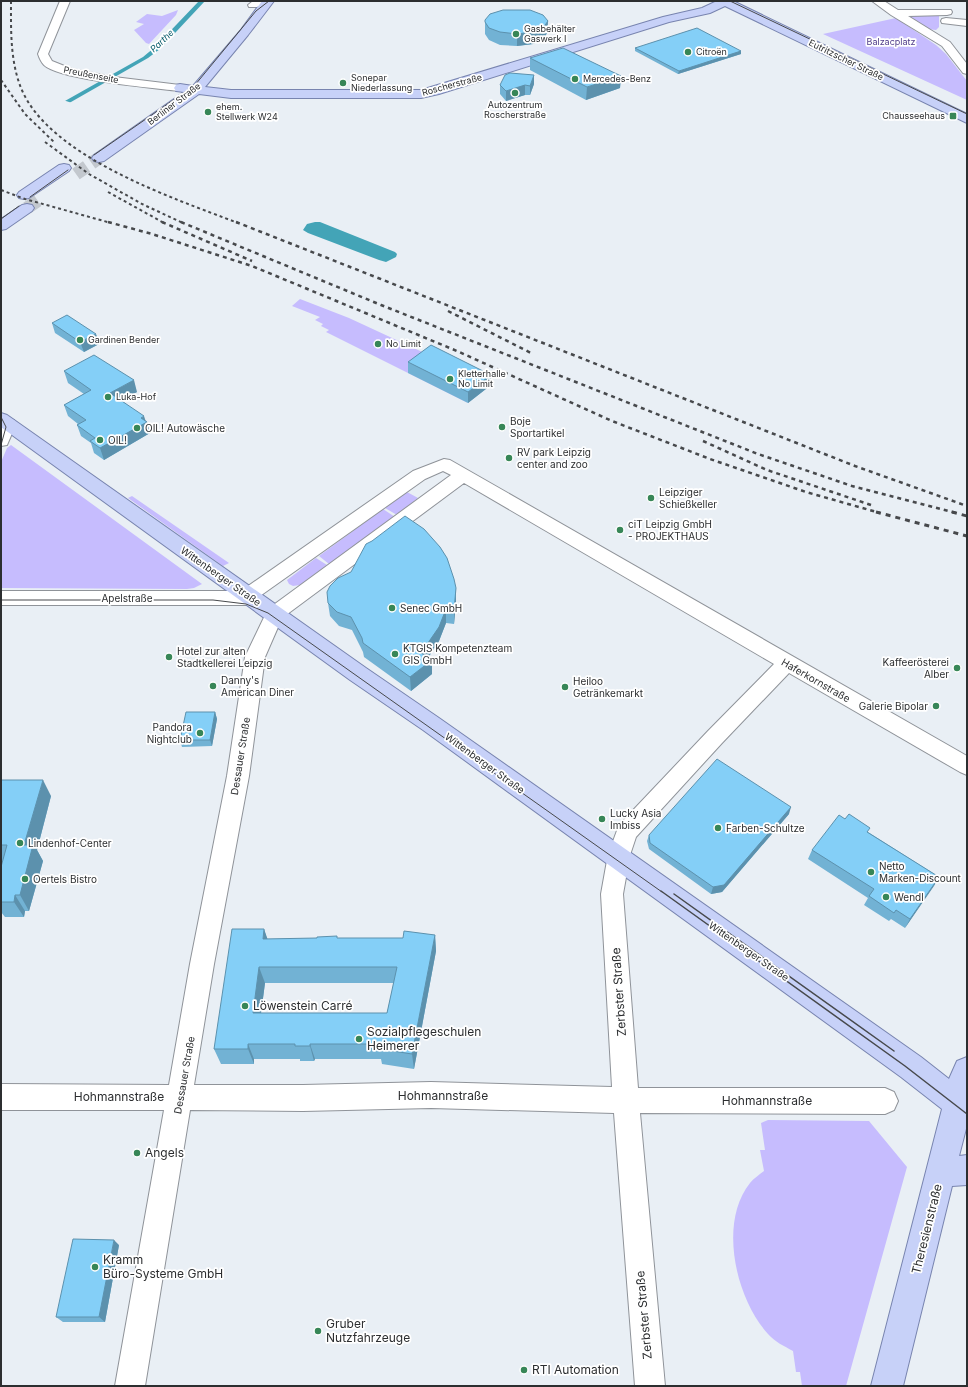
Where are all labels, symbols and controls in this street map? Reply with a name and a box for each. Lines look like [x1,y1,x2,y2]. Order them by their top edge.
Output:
place label: Gasbehälter Gaswerk I [524,23,576,44]
water label: Parthe [148,27,176,54]
marker: Gasbehälter Gaswerk I [511,29,521,39]
park label: Balzacplatz [867,36,915,47]
street label: Eutritzscher Straße [807,37,885,82]
place label: Citroën [696,46,727,57]
marker: Citroën [683,47,693,57]
street label: Preußenseite [63,64,120,85]
street label: Roscherstraße [421,71,483,98]
place label: Sonepar Niederlassung [351,72,412,93]
place label: Mercedes-Benz [583,73,651,84]
marker: Mercedes-Benz [570,74,580,84]
marker: Sonepar Niederlassung [338,78,348,88]
street label: Berliner Straße [145,80,202,127]
marker: Autozentrum Roscherstraße [510,88,520,98]
place label: Autozentrum Roscherstraße [484,99,546,120]
place label: ehem. Stellwerk W24 [216,101,278,122]
marker: ehem. Stellwerk W24 [203,107,213,117]
place label: Chausseehaus [882,110,945,121]
marker: Chausseehaus [948,111,958,121]
place label: Gardinen Bender [88,334,160,345]
marker: Gardinen Bender [75,335,85,345]
place label: No Limit [386,338,421,349]
marker: No Limit [373,339,383,349]
place label: Kletterhalle No Limit [458,368,506,389]
marker: Kletterhalle No Limit [445,374,455,384]
place label: Luka-Hof [116,391,157,402]
marker: Luka-Hof [103,392,113,402]
place label: Boje Sportartikel [510,415,565,439]
place label: OIL! Autowäsche [145,422,225,434]
marker: Boje Sportartikel [497,422,507,432]
marker: OIL! Autowäsche [132,423,142,433]
place label: OIL! [108,434,127,446]
marker: OIL! [95,435,105,445]
place label: RV park Leipzig center and zoo [517,446,591,470]
marker: RV park Leipzig center and zoo [504,453,514,463]
place label: Leipziger Schießkeller [659,486,717,510]
marker: Leipziger Schießkeller [646,493,656,503]
place label: ciT Leipzig GmbH - PROJEKTHAUS [628,518,712,542]
marker: ciT Leipzig GmbH - PROJEKTHAUS [615,525,625,535]
street label: Wittenberger Straße [178,544,264,608]
street label: Apelstraße [101,592,153,604]
place label: Senec GmbH [400,602,462,614]
marker: Senec GmbH [387,603,397,613]
place label: KTGIS Kompetenzteam GIS GmbH [403,642,512,666]
place label: Hotel zur alten Stadtkellerei Leipzig [177,645,272,669]
marker: KTGIS Kompetenzteam GIS GmbH [390,649,400,659]
marker: Hotel zur alten Stadtkellerei Leipzig [164,652,174,662]
street label: Haferkornstraße [780,655,853,705]
place label: Kaffeerösterei Alber [883,656,949,680]
marker: Kaffeerösterei Alber [952,663,962,673]
place label: Danny's American Diner [221,674,294,698]
place label: Heiloo Getränkemarkt [573,675,644,699]
marker: Danny's American Diner [208,681,218,691]
marker: Heiloo Getränkemarkt [560,682,570,692]
place label: Galerie Bipolar [859,700,928,712]
marker: Galerie Bipolar [931,701,941,711]
street label: Dessauer Straße [228,716,252,796]
place label: Pandora Nightclub [147,721,192,745]
marker: Pandora Nightclub [195,728,205,738]
street label: Wittenberger Straße [443,730,527,796]
place label: Lucky Asia Imbiss [610,807,661,831]
marker: Lucky Asia Imbiss [597,814,607,824]
place label: Farben-Schultze [726,822,805,834]
marker: Farben-Schultze [713,823,723,833]
place label: Lindenhof-Center [28,837,112,849]
marker: Lindenhof-Center [15,838,25,848]
place label: Netto Marken-Discount [879,860,962,884]
marker: Netto Marken-Discount [866,867,876,877]
place label: Oertels Bistro [33,873,97,885]
marker: Oertels Bistro [20,874,30,884]
place label: Wendl [894,891,924,903]
marker: Wendl [881,892,891,902]
street label: Wittenberger Straße [706,919,792,983]
street label: Zerbster Straße [608,947,629,1037]
place label: Löwenstein Carré [253,998,353,1013]
marker: Löwenstein Carré [240,1001,250,1011]
place label: Sozialpflegeschulen Heimerer [367,1024,481,1053]
marker: Sozialpflegeschulen Heimerer [354,1034,364,1044]
street label: Dessauer Straße [171,1035,197,1115]
street label: Hohmannstraße [398,1088,488,1103]
street label: Hohmannstraße [74,1089,164,1104]
street label: Hohmannstraße [722,1093,812,1108]
place label: Angels [145,1145,184,1160]
marker: Angels [132,1148,142,1158]
street label: Theresienstraße [908,1182,945,1276]
place label: Kramm Büro-Systeme GmbH [103,1252,223,1281]
marker: Kramm Büro-Systeme GmbH [90,1262,100,1272]
street label: Zerbster Straße [632,1270,655,1360]
place label: Gruber Nutzfahrzeuge [326,1316,410,1345]
marker: Gruber Nutzfahrzeuge [313,1326,323,1336]
place label: RTI Automation [532,1362,619,1377]
marker: RTI Automation [519,1365,529,1375]

